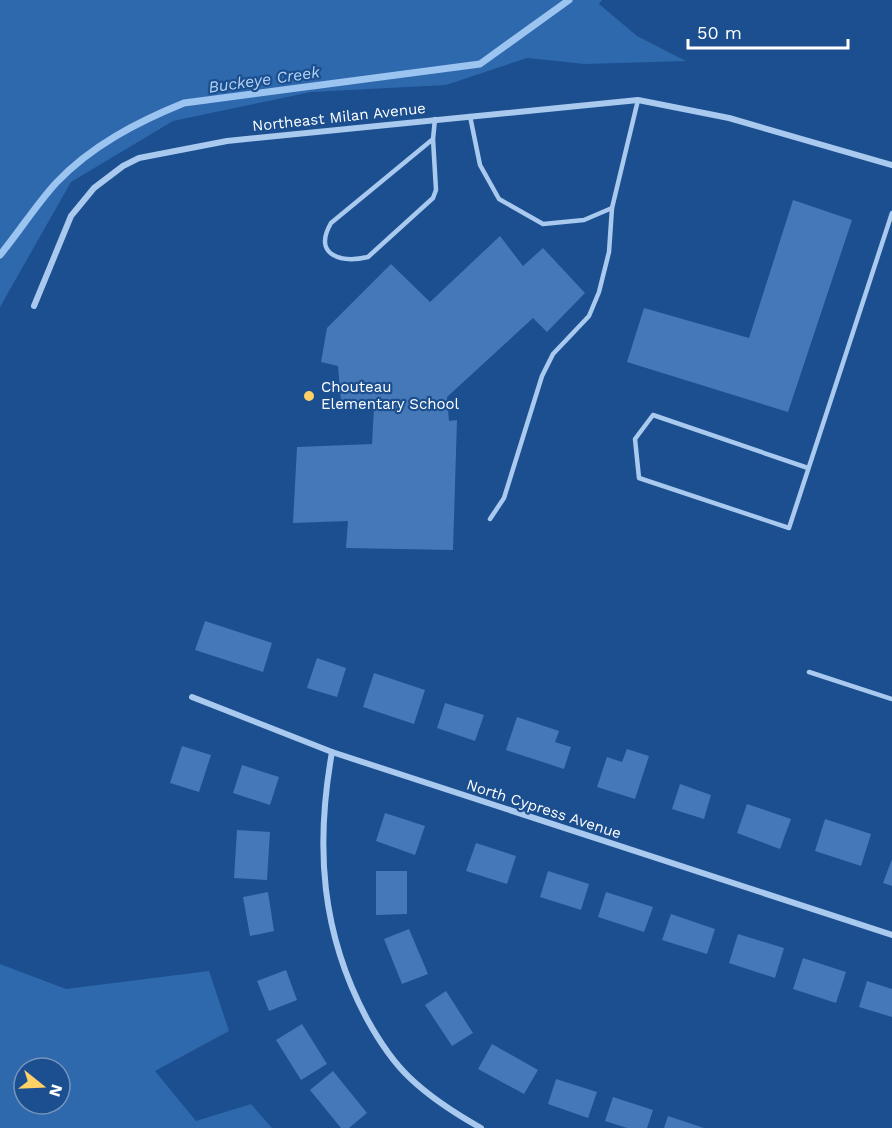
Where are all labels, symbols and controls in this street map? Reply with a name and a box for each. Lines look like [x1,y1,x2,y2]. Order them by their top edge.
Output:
scale bar [688,12,848,50]
text: 50 m [697,22,742,43]
water label: Buckeye Creek [207,62,322,97]
street label: Northeast Milan Avenue [251,99,427,135]
place label: Chouteau Elementary School [321,378,460,413]
marker: Chouteau Elementary School [302,389,316,403]
street label: North Cypress Avenue [464,775,624,843]
north arrow [12,1056,72,1116]
text: N [45,1082,67,1099]

